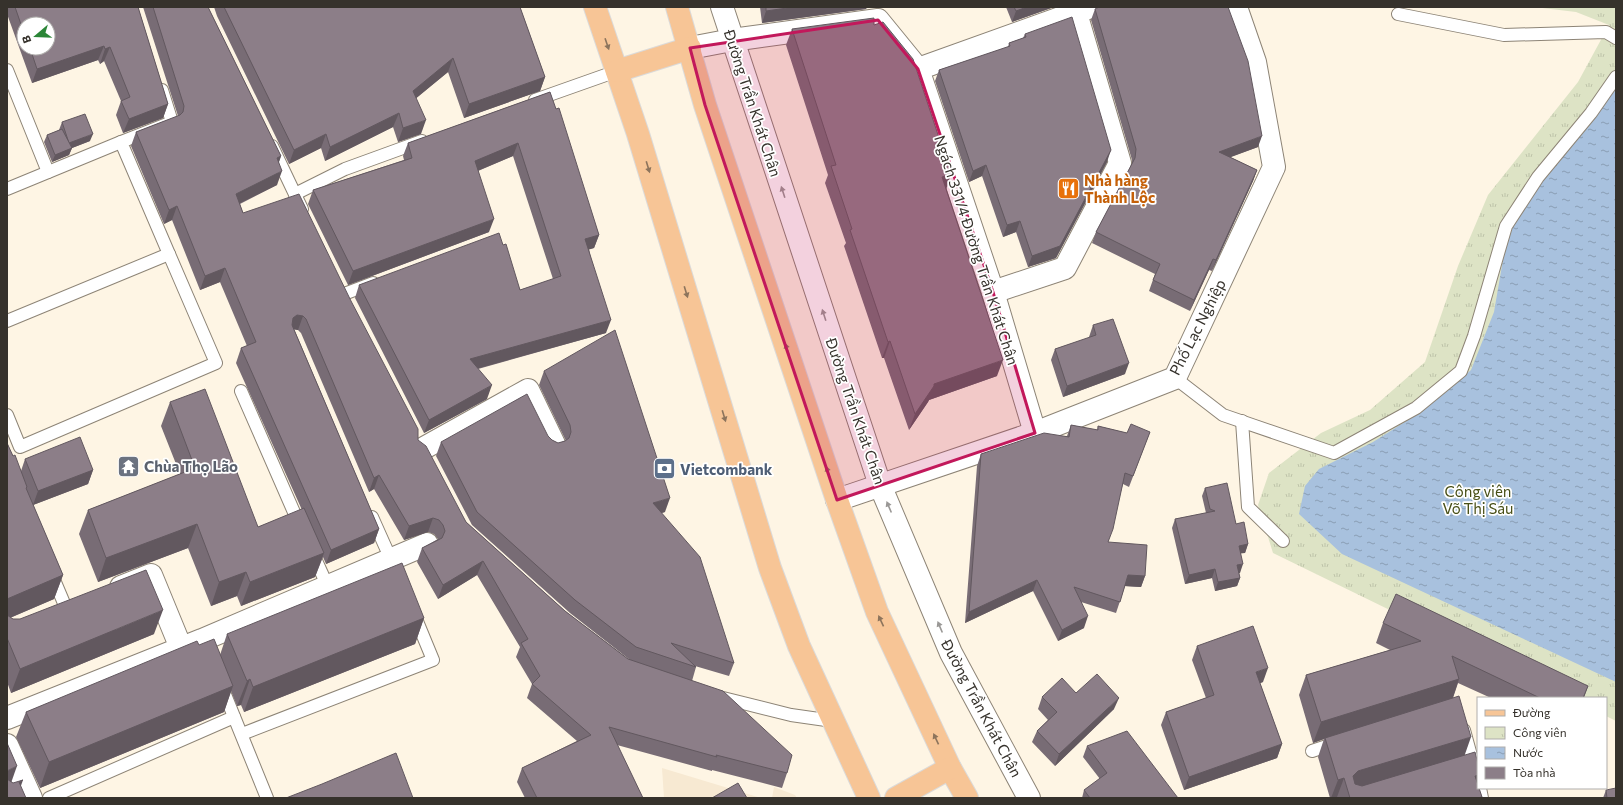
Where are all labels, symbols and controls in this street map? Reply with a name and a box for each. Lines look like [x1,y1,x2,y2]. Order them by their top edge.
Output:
north arrow [16,16,56,56]
street label: Đường Trần Khát Chân [720,26,785,179]
text: B [19,34,33,45]
one-way arrow [605,38,611,50]
street label: Ngách 331/4 Đường Trần Khát Chân [931,133,1023,367]
one-way arrow [645,162,651,174]
place label: Nhà hàng Thành Lộc [1084,171,1155,207]
restaurant icon: Nhà hàng Thành Lộc [1055,176,1081,202]
one-way arrow [779,185,785,197]
street label: Phố Lạc Nghiệp [1165,276,1229,378]
one-way arrow [683,286,689,298]
one-way arrow [820,309,826,321]
street label: Đường Trần Khát Chân [822,334,890,487]
one-way arrow [783,343,789,355]
one-way arrow [721,410,727,422]
temple icon: Chùa Thọ Lão [115,453,141,479]
bank icon: Vietcombank [652,456,678,482]
place label: Chùa Thọ Lão [144,457,238,476]
place label: Vietcombank [680,460,773,478]
one-way arrow [825,466,831,478]
park label: Công viên Võ Thị Sáu [1443,482,1513,517]
one-way arrow [886,500,892,512]
one-way arrow [878,615,884,627]
one-way arrow [937,621,943,632]
street label: Đường Trần Khát Chân [937,635,1026,780]
legend [1477,697,1607,789]
text: Đường [1512,705,1551,719]
text: Công viên [1513,725,1567,739]
one-way arrow [933,733,939,745]
text: Nước [1513,745,1543,759]
text: Tòa nhà [1513,765,1555,779]

